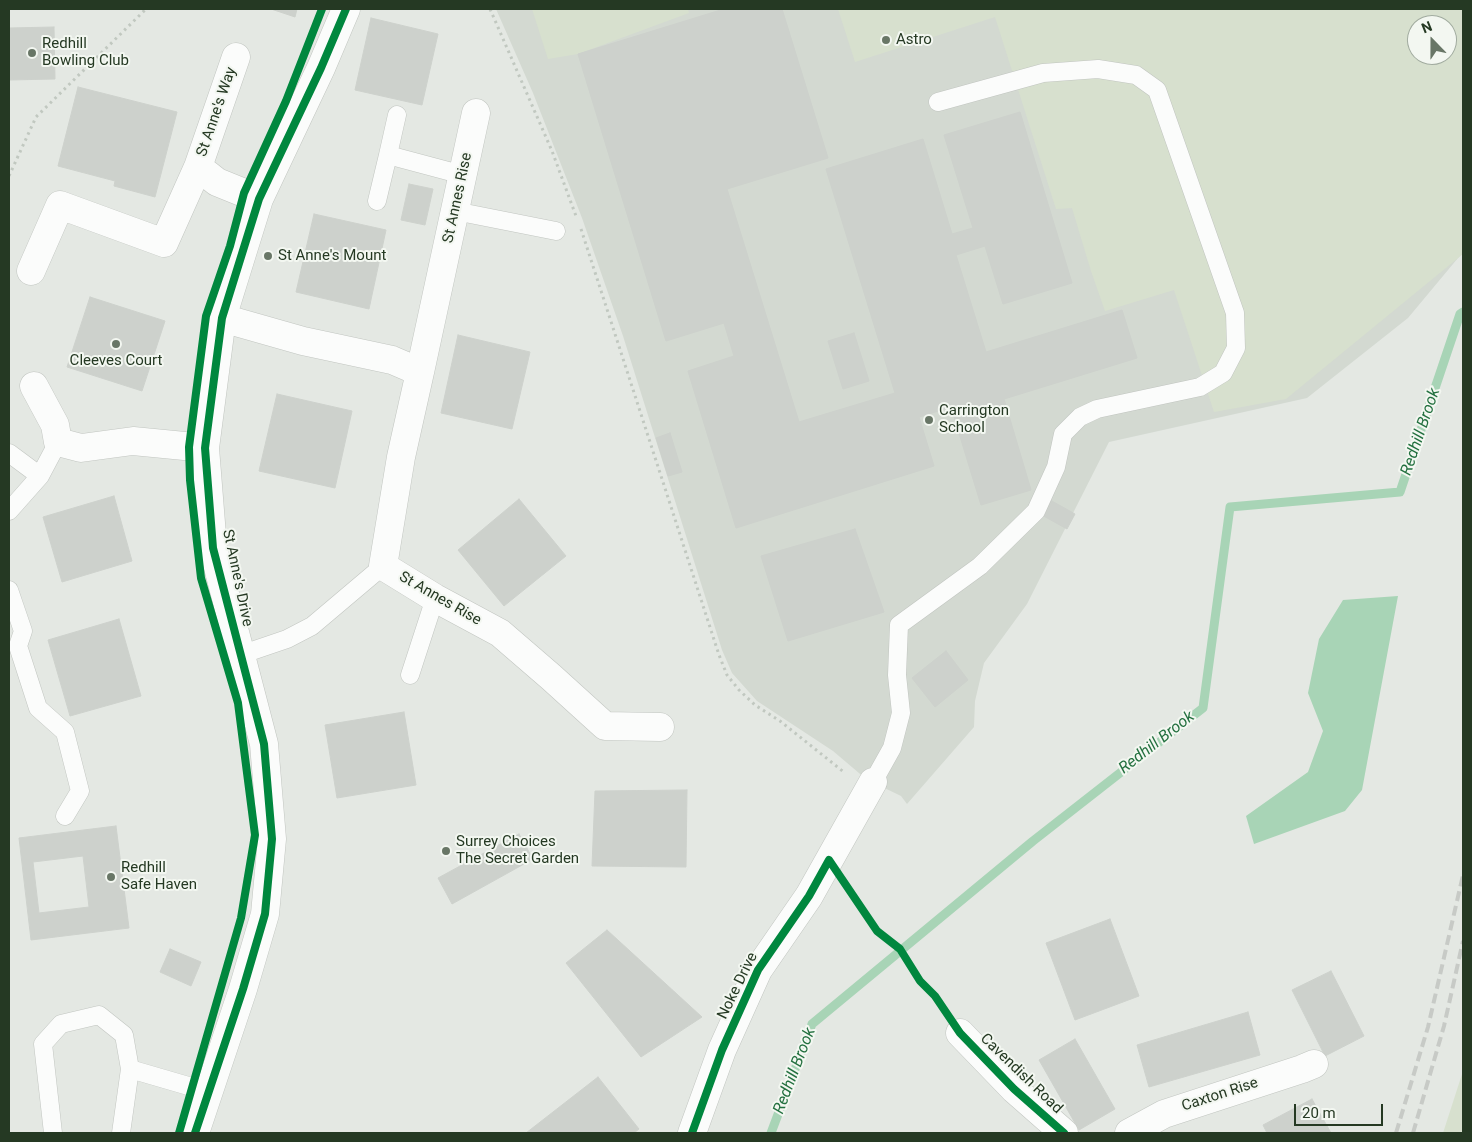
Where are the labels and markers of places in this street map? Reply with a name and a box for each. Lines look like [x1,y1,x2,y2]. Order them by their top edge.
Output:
place label: Astro [896,31,932,49]
marker: Astro [880,34,892,46]
place label: Redhill Bowling Club [42,35,129,70]
marker: Redhill Bowling Club [26,47,38,59]
place label: St Anne's Mount [278,247,386,265]
marker: St Anne's Mount [262,250,274,262]
marker: Cleeves Court [110,338,122,350]
place label: Cleeves Court [70,352,162,370]
place label: Carrington School [939,402,1009,437]
marker: Carrington School [923,414,935,426]
place label: Surrey Choices The Secret Garden [456,833,579,868]
marker: Surrey Choices The Secret Garden [440,845,452,857]
place label: Redhill Safe Haven [121,859,197,894]
marker: Redhill Safe Haven [105,871,117,883]

